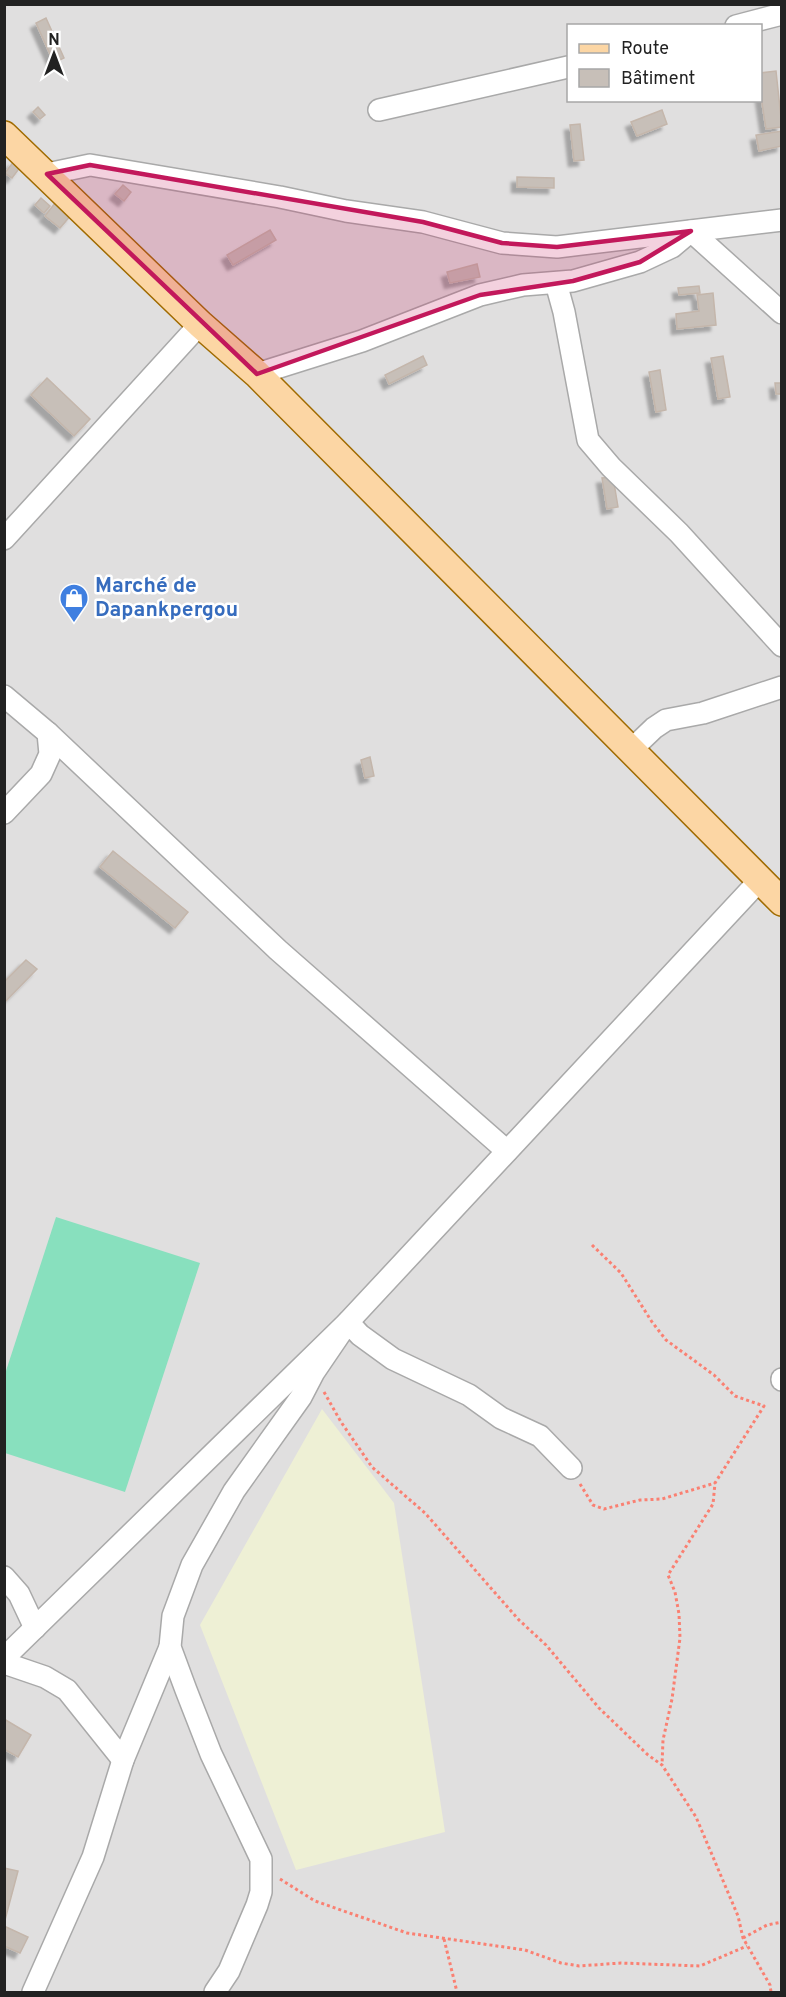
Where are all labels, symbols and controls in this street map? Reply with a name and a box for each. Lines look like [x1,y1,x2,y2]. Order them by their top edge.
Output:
north arrow [24,24,84,84]
legend [567,24,762,102]
text: N [48,31,60,51]
text: Route [621,38,669,61]
text: Bâtiment [621,68,695,91]
place label: Marché de Dapankpergou [95,573,238,624]
shop icon: Marché de Dapankpergou [58,582,90,624]

